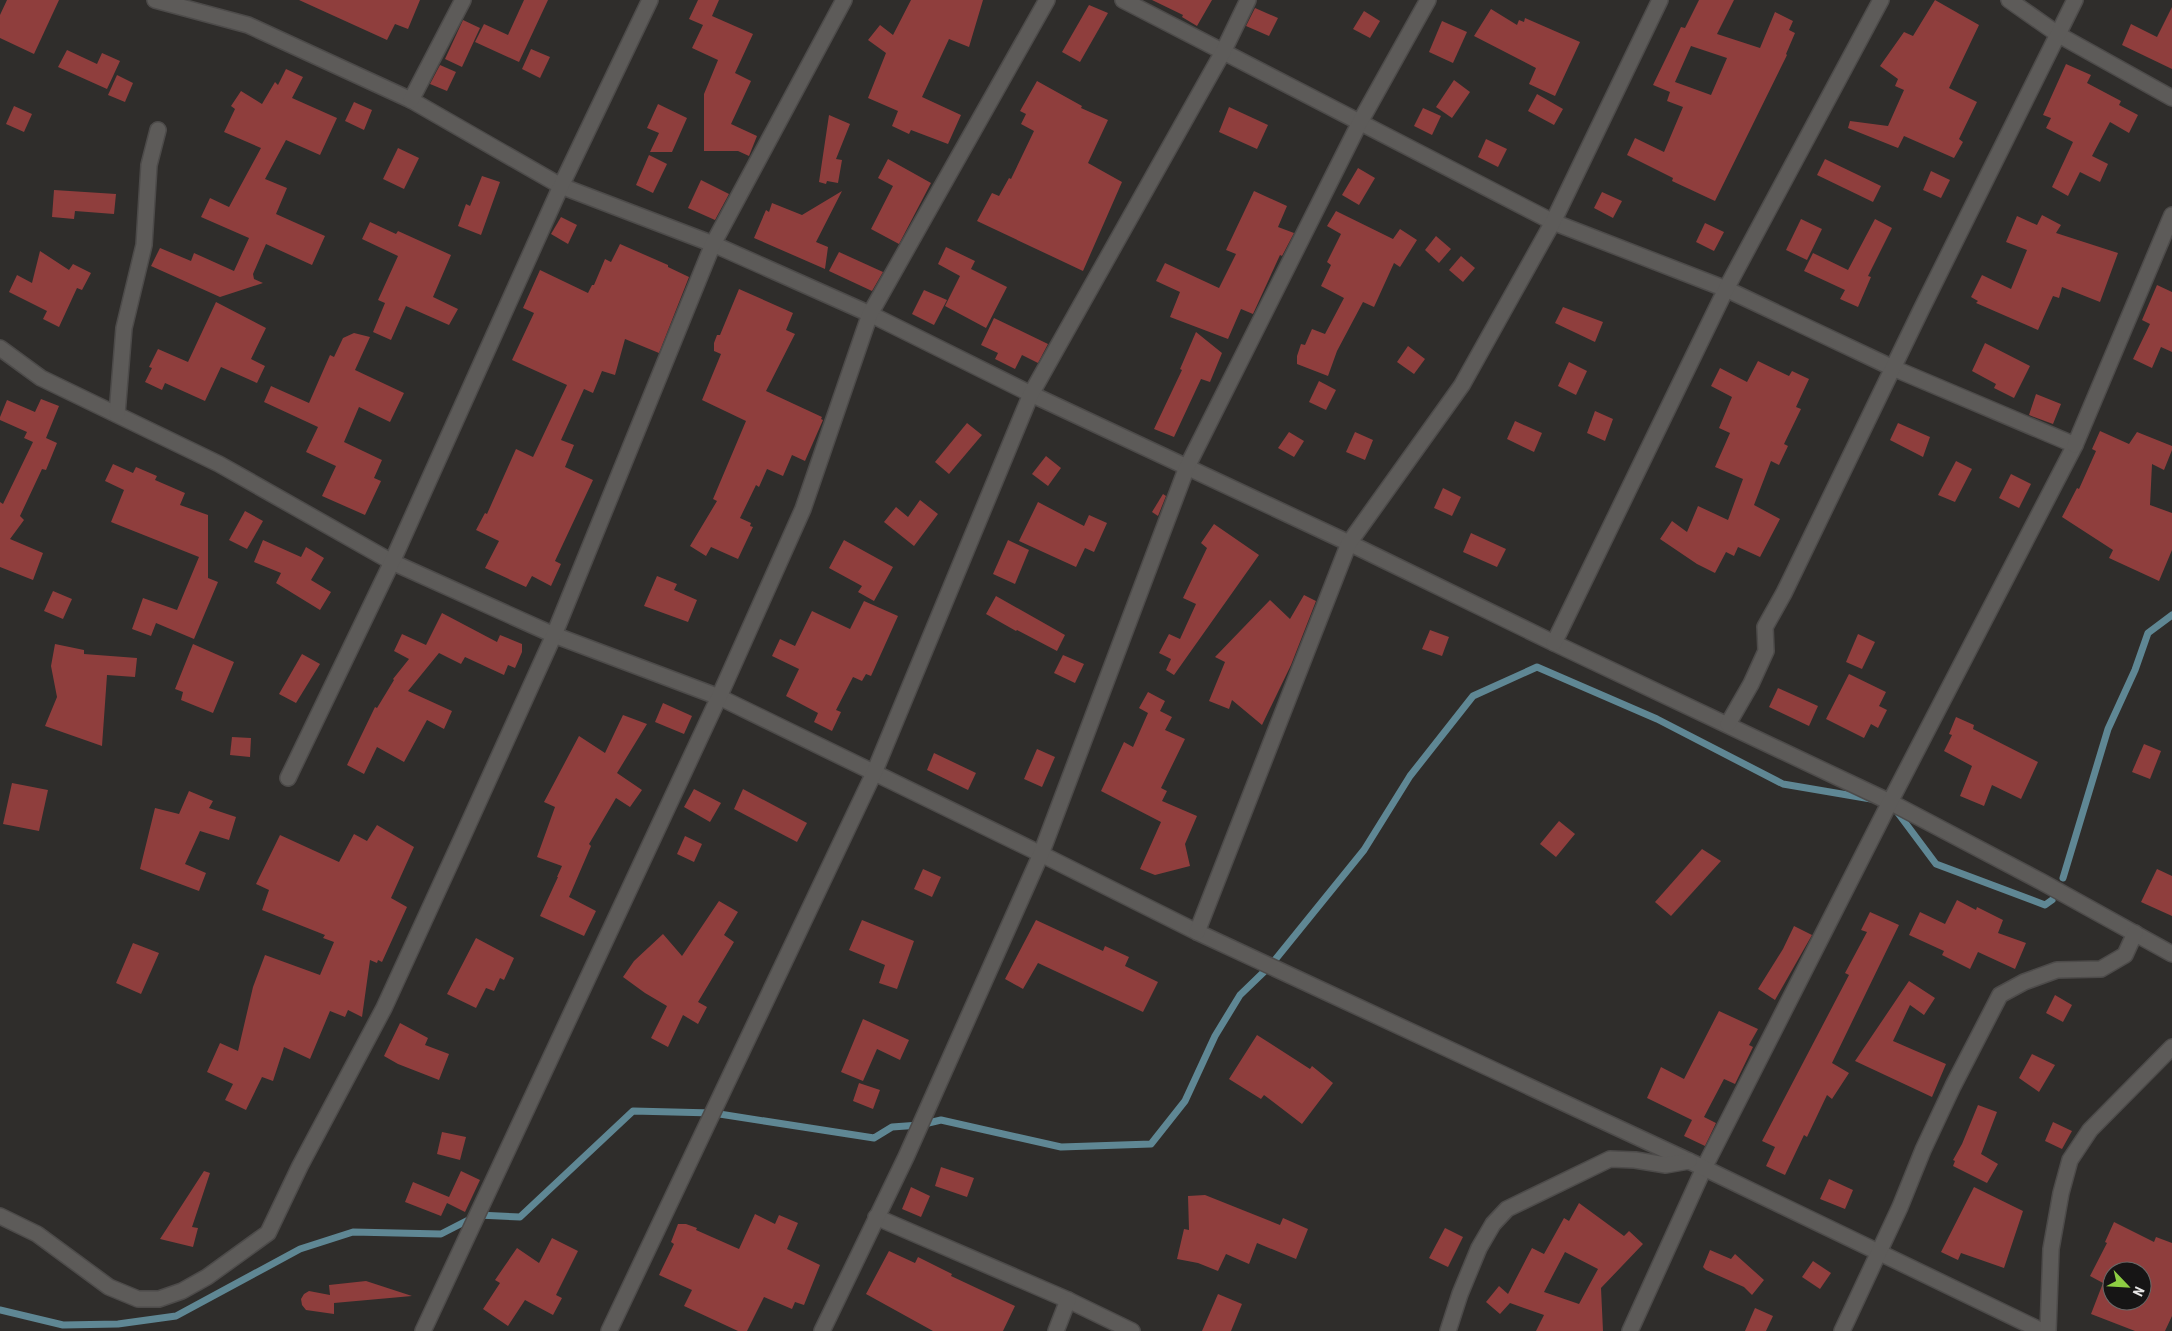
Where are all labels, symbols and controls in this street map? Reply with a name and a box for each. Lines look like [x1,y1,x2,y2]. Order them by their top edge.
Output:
north arrow [2102,1261,2152,1311]
text: N [2130,1284,2148,1299]

